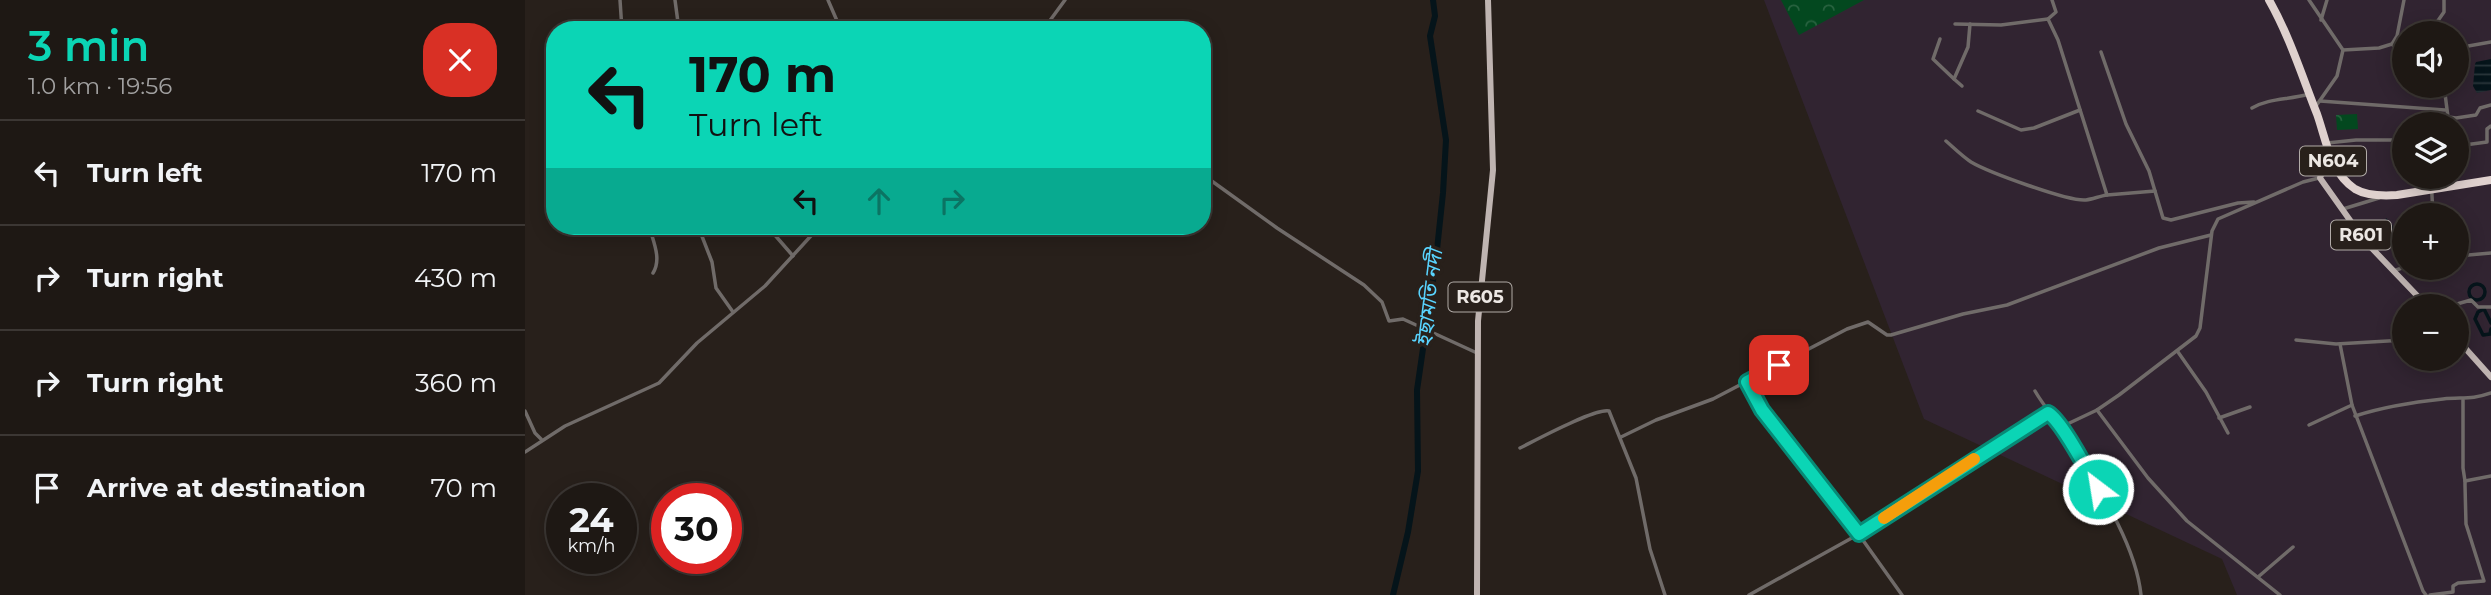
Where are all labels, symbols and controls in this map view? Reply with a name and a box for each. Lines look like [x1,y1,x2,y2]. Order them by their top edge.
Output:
text: 3 min [28,20,149,72]
map controls [2392,21,2469,371]
button: sound [2392,21,2469,98]
button: close [423,23,497,97]
text: 170 m [689,45,836,104]
icon: left [574,49,665,140]
text: 1.0 km · 19:56 [28,72,172,100]
text: Turn left [689,105,823,144]
button: layers [2392,112,2469,189]
road number: N604 [2300,146,2366,176]
icon: left [28,154,66,192]
text: Turn left [87,157,203,189]
text: 170 m [421,157,497,189]
icon: left [787,182,825,220]
icon: ahead [860,182,898,220]
icon: right [933,182,971,220]
button: + [2392,203,2469,280]
road number: R601 [2331,220,2391,249]
water label: ইছামতি নদী [1411,243,1448,348]
icon: right [28,259,66,297]
text: Turn right [87,262,223,294]
text: 430 m [414,262,497,294]
road number: R605 [1448,282,1511,312]
button: − [2392,294,2469,371]
pin [1749,335,1809,395]
icon: arrive [1760,346,1798,384]
icon: right [28,364,66,402]
text: Turn right [87,367,223,399]
text: 360 m [415,367,497,399]
position arrow [2061,452,2135,526]
icon: arrive [28,469,66,507]
text: Arrive at destination [87,472,366,504]
text: 70 m [431,472,497,504]
speed limit sign: 30 [651,483,742,574]
text: 24 [569,498,614,541]
text: km/h [567,535,616,557]

